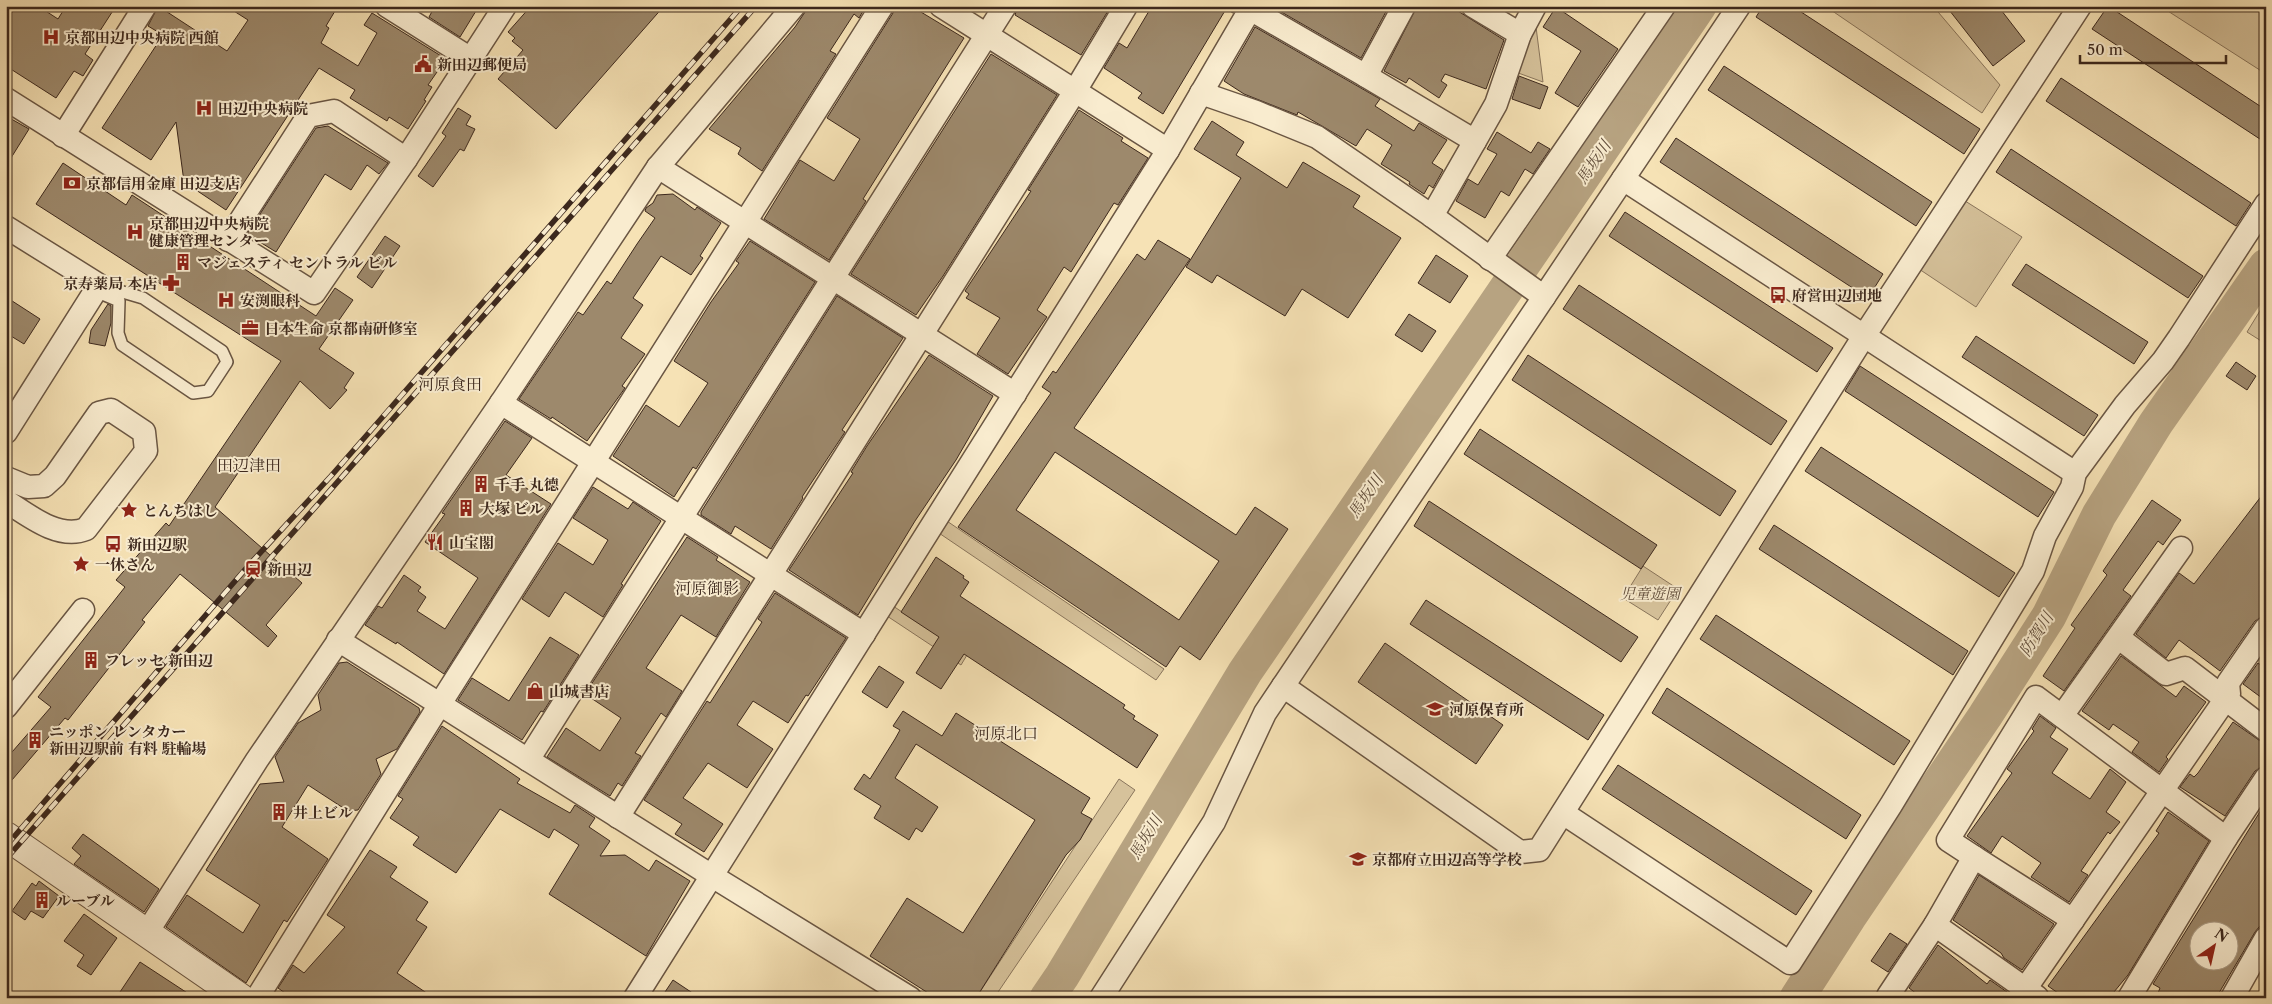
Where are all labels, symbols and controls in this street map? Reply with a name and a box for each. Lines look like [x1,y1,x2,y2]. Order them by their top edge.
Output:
hospital icon: 京都田辺中央病院 西館 [41,27,61,47]
place label: 京都田辺中央病院 西館 [65,28,219,47]
scale bar [2080,32,2226,64]
text: 50 m [2087,40,2123,59]
public building icon: 新田辺郵便局 [413,54,433,74]
place label: 新田辺郵便局 [437,55,527,74]
hospital icon: 田辺中央病院 [194,98,214,118]
place label: 田辺中央病院 [218,99,308,118]
water label: 馬坂川 [1571,135,1616,187]
bank icon: 京都信用金庫 田辺支店 [62,173,82,193]
place label: 京都信用金庫 田辺支店 [86,174,240,193]
place label: 京都田辺中央病院 健康管理センター [149,214,269,250]
hospital icon: 京都田辺中央病院 健康管理センター [125,222,145,242]
building icon: マジェスティ セントラル ビル [173,252,193,272]
place label: マジェスティ セントラル ビル [197,253,397,272]
pharmacy icon: 京寿薬局 本店 [161,273,181,293]
place label: 京寿薬局 本店 [63,274,157,293]
bus stop icon: 府営田辺団地 [1768,285,1788,305]
place label: 府営田辺団地 [1792,286,1882,305]
hospital icon: 安渕眼科 [216,290,236,310]
place label: 安渕眼科 [240,291,300,310]
office icon: 日本生命 京都南研修室 [240,318,260,338]
place label: 日本生命 京都南研修室 [264,319,418,338]
district label: 河原食田 [418,374,482,394]
district label: 田辺津田 [217,455,281,475]
water label: 馬坂川 [1343,469,1388,521]
building icon: 千手 丸德 [471,474,491,494]
place label: 千手 丸德 [495,475,559,494]
building icon: 大塚 ビル [456,498,476,518]
place label: 大塚 ビル [480,499,544,518]
place icon: とんちはし [119,500,139,520]
place label: とんちはし [143,501,218,520]
restaurant icon: 山宝閣 [425,532,445,552]
place label: 山宝閣 [449,533,494,552]
bus stop icon: 新田辺駅 [103,534,123,554]
place label: 新田辺駅 [127,535,187,554]
place icon: 一休さん [71,554,91,574]
place label: 一休さん [95,555,155,574]
station icon: 新田辺 [243,559,263,579]
place label: 新田辺 [267,560,312,579]
district label: 河原御影 [675,578,739,598]
park label: 児童遊園 [1620,584,1683,603]
water label: 防賀川 [2015,607,2058,660]
building icon: フレッセ 新田辺 [81,650,101,670]
place label: フレッセ 新田辺 [105,651,213,670]
shop icon: 山城書店 [525,681,545,701]
place label: 山城書店 [549,682,609,701]
school or university icon: 河原保育所 [1425,699,1445,719]
place label: 河原保育所 [1449,700,1524,719]
place label: ニッポン レンタカー 新田辺駅前 有料 駐輪場 [49,722,207,758]
district label: 河原北口 [974,723,1038,743]
building icon: ニッポン レンタカー 新田辺駅前 有料 駐輪場 [25,730,45,750]
building icon: 井上ビル [269,802,289,822]
place label: 井上ビル [293,803,353,822]
water label: 馬坂川 [1124,810,1167,863]
school or university icon: 京都府立田辺高等学校 [1348,849,1368,869]
place label: 京都府立田辺高等学校 [1372,850,1522,869]
building icon: ルーブル [32,890,52,910]
place label: ルーブル [56,891,115,910]
north arrow [2190,922,2240,972]
text: N [2211,924,2231,946]

